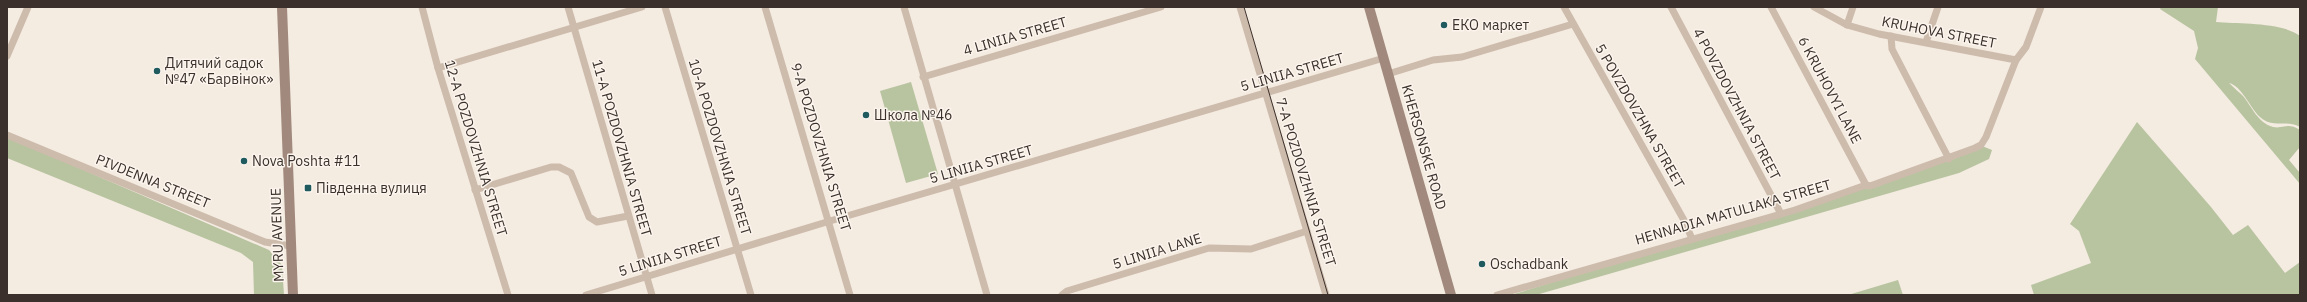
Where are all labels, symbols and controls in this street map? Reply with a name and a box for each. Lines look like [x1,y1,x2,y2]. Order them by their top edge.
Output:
street label: KRUHOVA STREET [1880,12,1998,52]
street label: 4 LINIIA STREET [961,13,1069,59]
place label: ЕКО маркет [1452,16,1530,34]
marker: ЕКО маркет [1439,20,1449,30]
street label: 4 POVZDOVZHNIA STREET [1689,25,1785,183]
street label: 6 KRUHOVYI LANE [1794,33,1866,147]
street label: 5 POVZDOVZHNA STREET [1591,41,1689,191]
street label: 5 LINIIA STREET [1238,49,1346,95]
place label: Дитячий садок №47 «Барвінок» [165,54,273,88]
street label: 11-A POZDOVZHNIA STREET [588,57,656,239]
street label: 10-A POZDOVZHNIA STREET [685,57,755,237]
street label: 12-A POZDOVZHNIA STREET [441,58,511,238]
street label: 9-A POZDOVZHNIA STREET [787,61,855,233]
marker: Дитячий садок №47 «Барвінок» [152,66,162,76]
street label: KHERSONSKE ROAD [1398,82,1450,212]
street label: 7-A POZDOVZHNIA STREET [1272,96,1340,268]
place label: Школа №46 [874,106,953,124]
marker: Школа №46 [861,110,871,120]
street label: 5 LINIIA STREET [927,141,1035,187]
street label: PIVDENNA STREET [93,150,213,212]
place label: Nova Poshta #11 [252,152,360,170]
marker: Nova Poshta #11 [239,156,249,166]
street label: HENNADIA MATULIAKA STREET [1633,175,1833,249]
place label: Південна вулиця [316,179,427,197]
marker: Південна вулиця [303,183,313,193]
street label: MYRU AVENUE [266,188,288,282]
street label: 5 LINIIA LANE [1110,229,1204,273]
street label: 5 LINIIA STREET [616,232,724,280]
place label: Oschadbank [1490,255,1569,273]
marker: Oschadbank [1477,259,1487,269]

